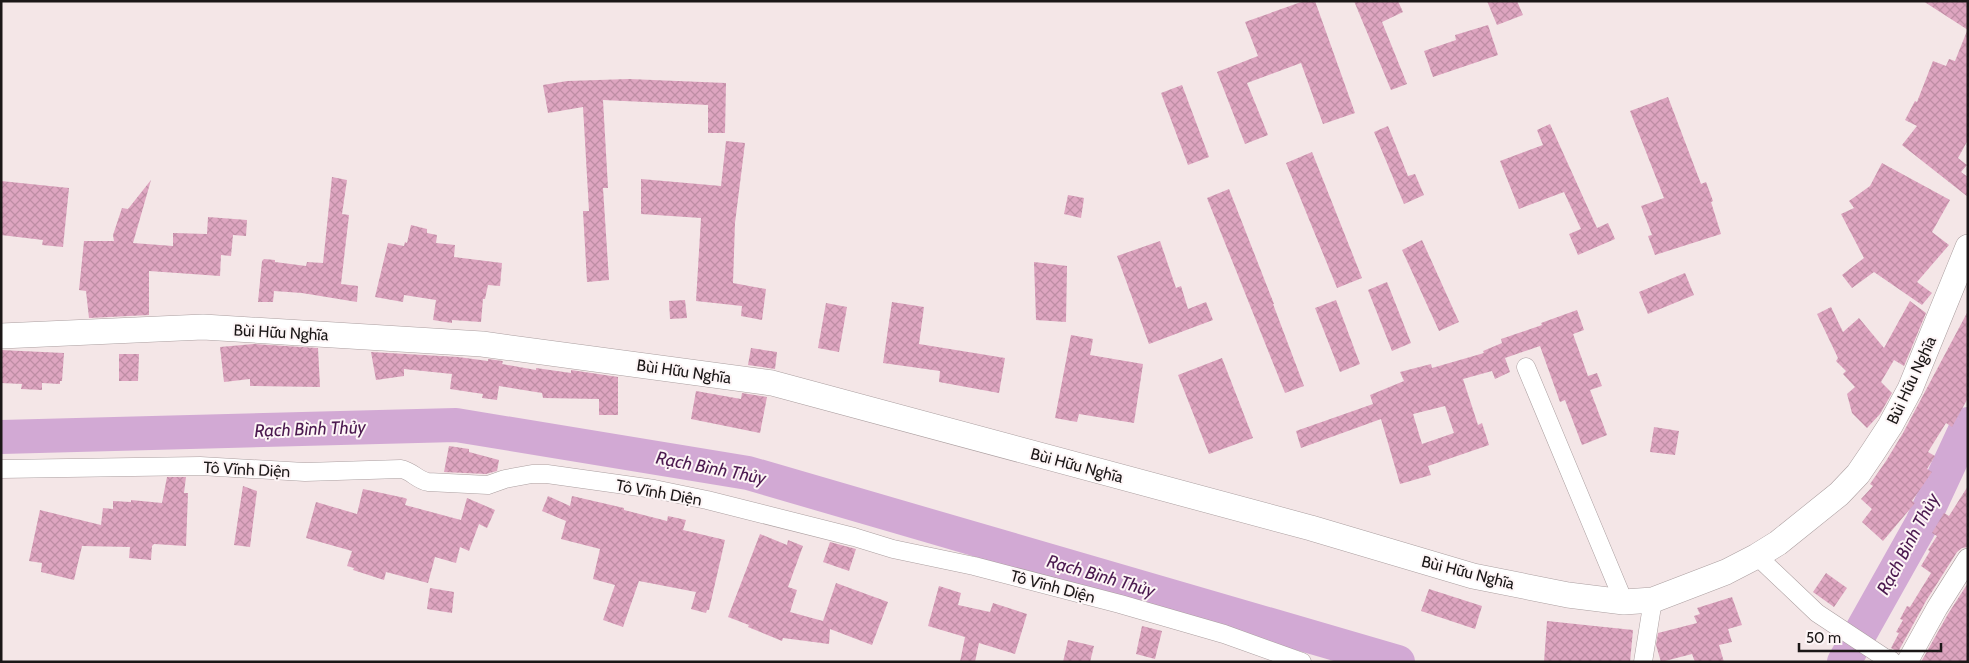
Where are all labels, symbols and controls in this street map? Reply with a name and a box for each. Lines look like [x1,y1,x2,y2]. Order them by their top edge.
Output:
street label: Bùi Hữu Nghĩa [233,321,329,344]
street label: Bùi Hữu Nghĩa [1883,333,1940,427]
street label: Bùi Hữu Nghĩa [636,355,733,388]
water label: Rạch Bình Thủy [254,416,367,442]
street label: Bùi Hữu Nghĩa [1028,444,1126,487]
water label: Rạch Bình Thủy [654,447,769,490]
street label: Tô Vĩnh Diện [203,458,291,481]
street label: Tô Vĩnh Diện [615,476,703,509]
water label: Rạch Bình Thủy [1872,489,1944,598]
water label: Rạch Bình Thủy [1044,550,1158,602]
street label: Bùi Hữu Nghĩa [1419,552,1517,593]
street label: Tô Vĩnh Diện [1008,566,1097,607]
scale bar [1799,620,1942,652]
text: 50 m [1806,629,1841,647]

